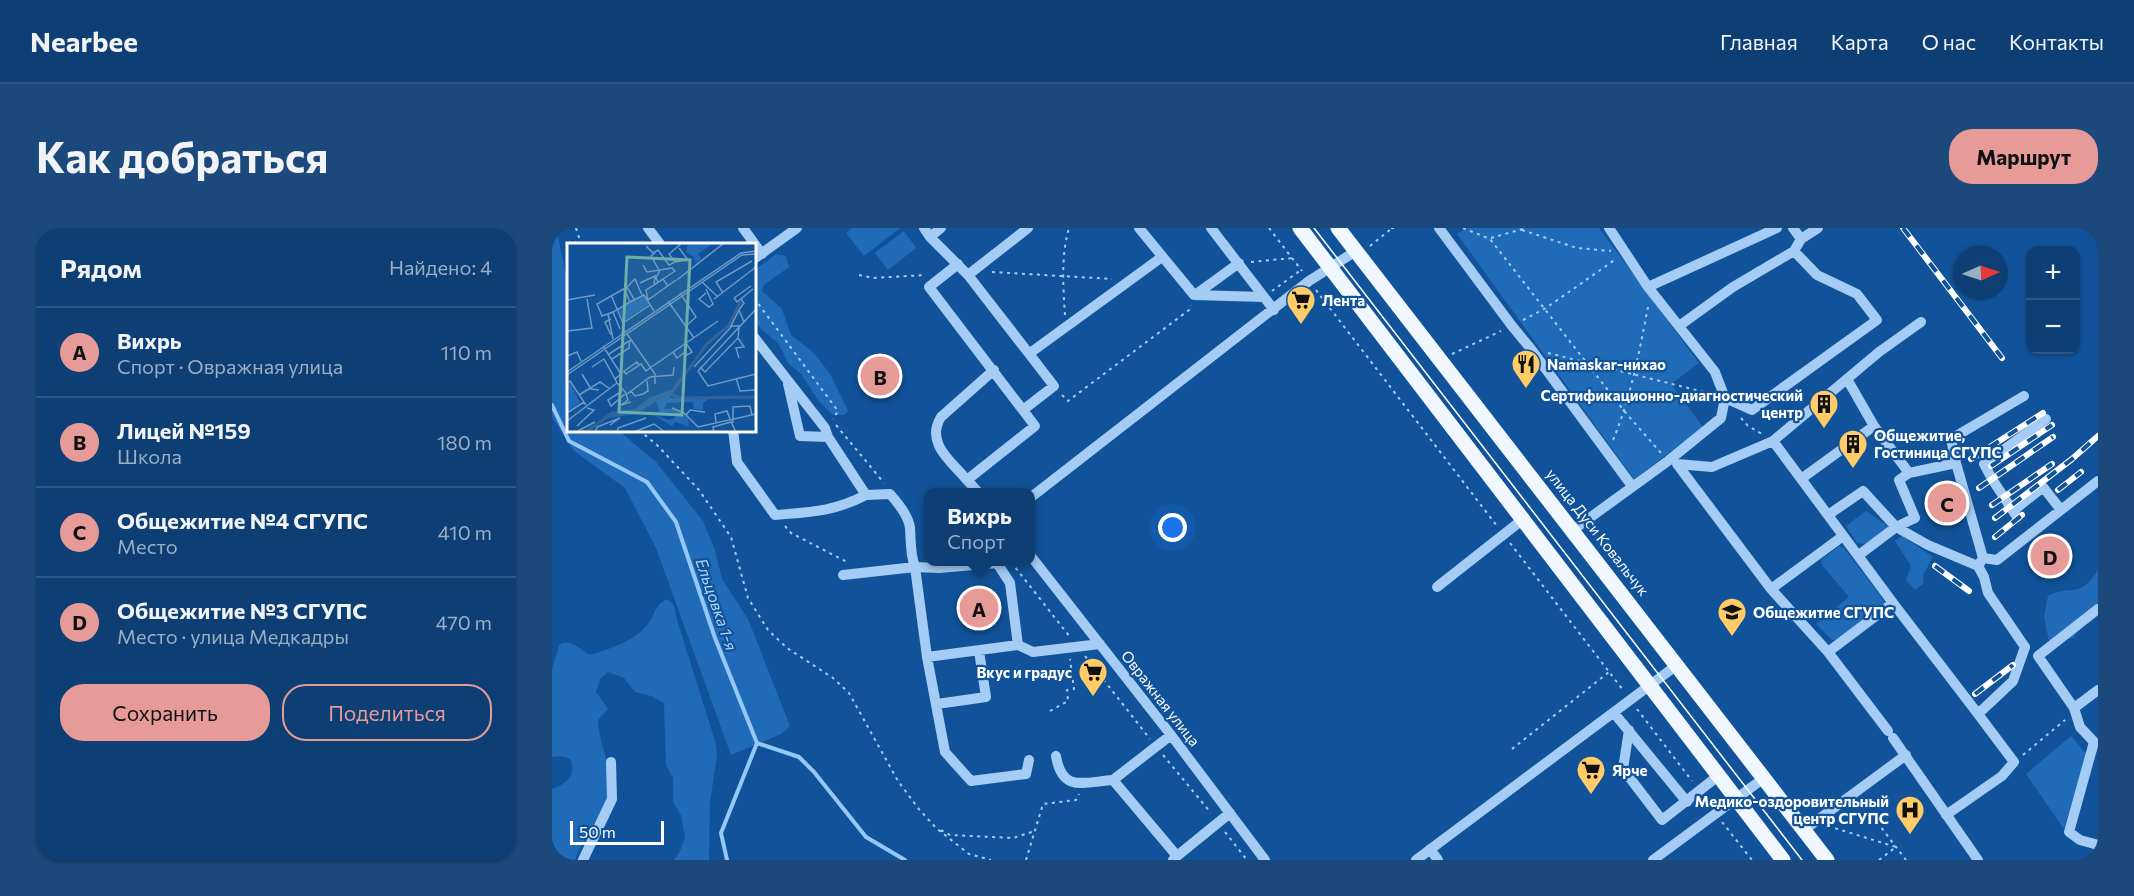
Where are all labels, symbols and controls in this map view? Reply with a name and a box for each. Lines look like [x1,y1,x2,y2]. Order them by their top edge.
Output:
text: Nearbee [30,24,138,58]
text: Главная [1720,29,1798,54]
text: Карта [1831,29,1889,54]
text: О нас [1922,29,1976,54]
text: Контакты [2009,29,2104,54]
button: Маршрут [1949,129,2098,184]
text: Как добраться [36,130,328,182]
inset map [567,243,756,432]
north arrow [1954,246,2008,300]
map controls [2026,246,2080,354]
button: + [2026,246,2080,300]
text: Рядом [60,252,142,283]
text: Найдено: 4 [389,255,492,279]
supermarket icon: Лента [1285,284,1317,326]
place label: Лента [1322,291,1365,309]
button: − [2026,300,2080,354]
text: Вихрь [117,327,182,354]
text: A [72,340,87,364]
text: 110 m [441,340,492,364]
restaurant icon: Namaskar-нихао [1510,348,1542,390]
text: Спорт · Овражная улица [117,354,343,378]
pin: B [860,354,900,398]
place label: Namaskar-нихао [1547,355,1666,373]
place label: Сертификационно-диагностический центр [1540,386,1803,421]
building icon: Сертификационно-диагностический центр [1808,388,1840,430]
text: Лицей №159 [117,417,251,444]
place label: Общежитие, Гостиница СГУПС [1874,426,2002,461]
building icon: Общежитие, Гостиница СГУПС [1837,428,1869,470]
text: B [73,430,86,454]
text: 180 m [437,430,492,454]
text: Школа [117,444,182,468]
street label: улица Дуси Ковальчук [1543,465,1653,599]
pin: C [1928,480,1966,526]
popup [924,488,1035,566]
text: Вихрь [947,502,1012,529]
text: Общежитие №4 СГУПС [117,507,368,534]
your location [1158,513,1187,542]
text: C [73,520,86,544]
text: 410 m [438,520,492,544]
text: Спорт [947,529,1005,553]
text: Место [117,534,178,558]
pin: D [2030,534,2070,578]
water label: Ельцовка 1-я [692,555,742,653]
pin: A [960,586,998,631]
school or university icon: Общежитие СГУПС [1716,596,1748,638]
text: Общежитие №3 СГУПС [117,597,367,624]
place label: Общежитие СГУПС [1753,603,1894,621]
text: D [72,610,87,634]
text: 470 m [436,610,492,634]
text: Место · улица Медкадры [117,624,349,648]
street label: Овражная улица [1118,646,1204,750]
supermarket icon: Вкус и градус [1077,656,1109,698]
place label: Вкус и градус [976,663,1072,681]
button: Сохранить [60,684,270,741]
button: Поделиться [282,684,492,741]
supermarket icon: Ярче [1575,754,1607,796]
place label: Ярче [1612,761,1647,779]
place label: Медико-оздоровительный центр СГУПС [1695,792,1889,827]
hospital icon: Медико-оздоровительный центр СГУПС [1894,794,1926,836]
scale bar [570,818,664,846]
text: 50 m [579,822,616,841]

